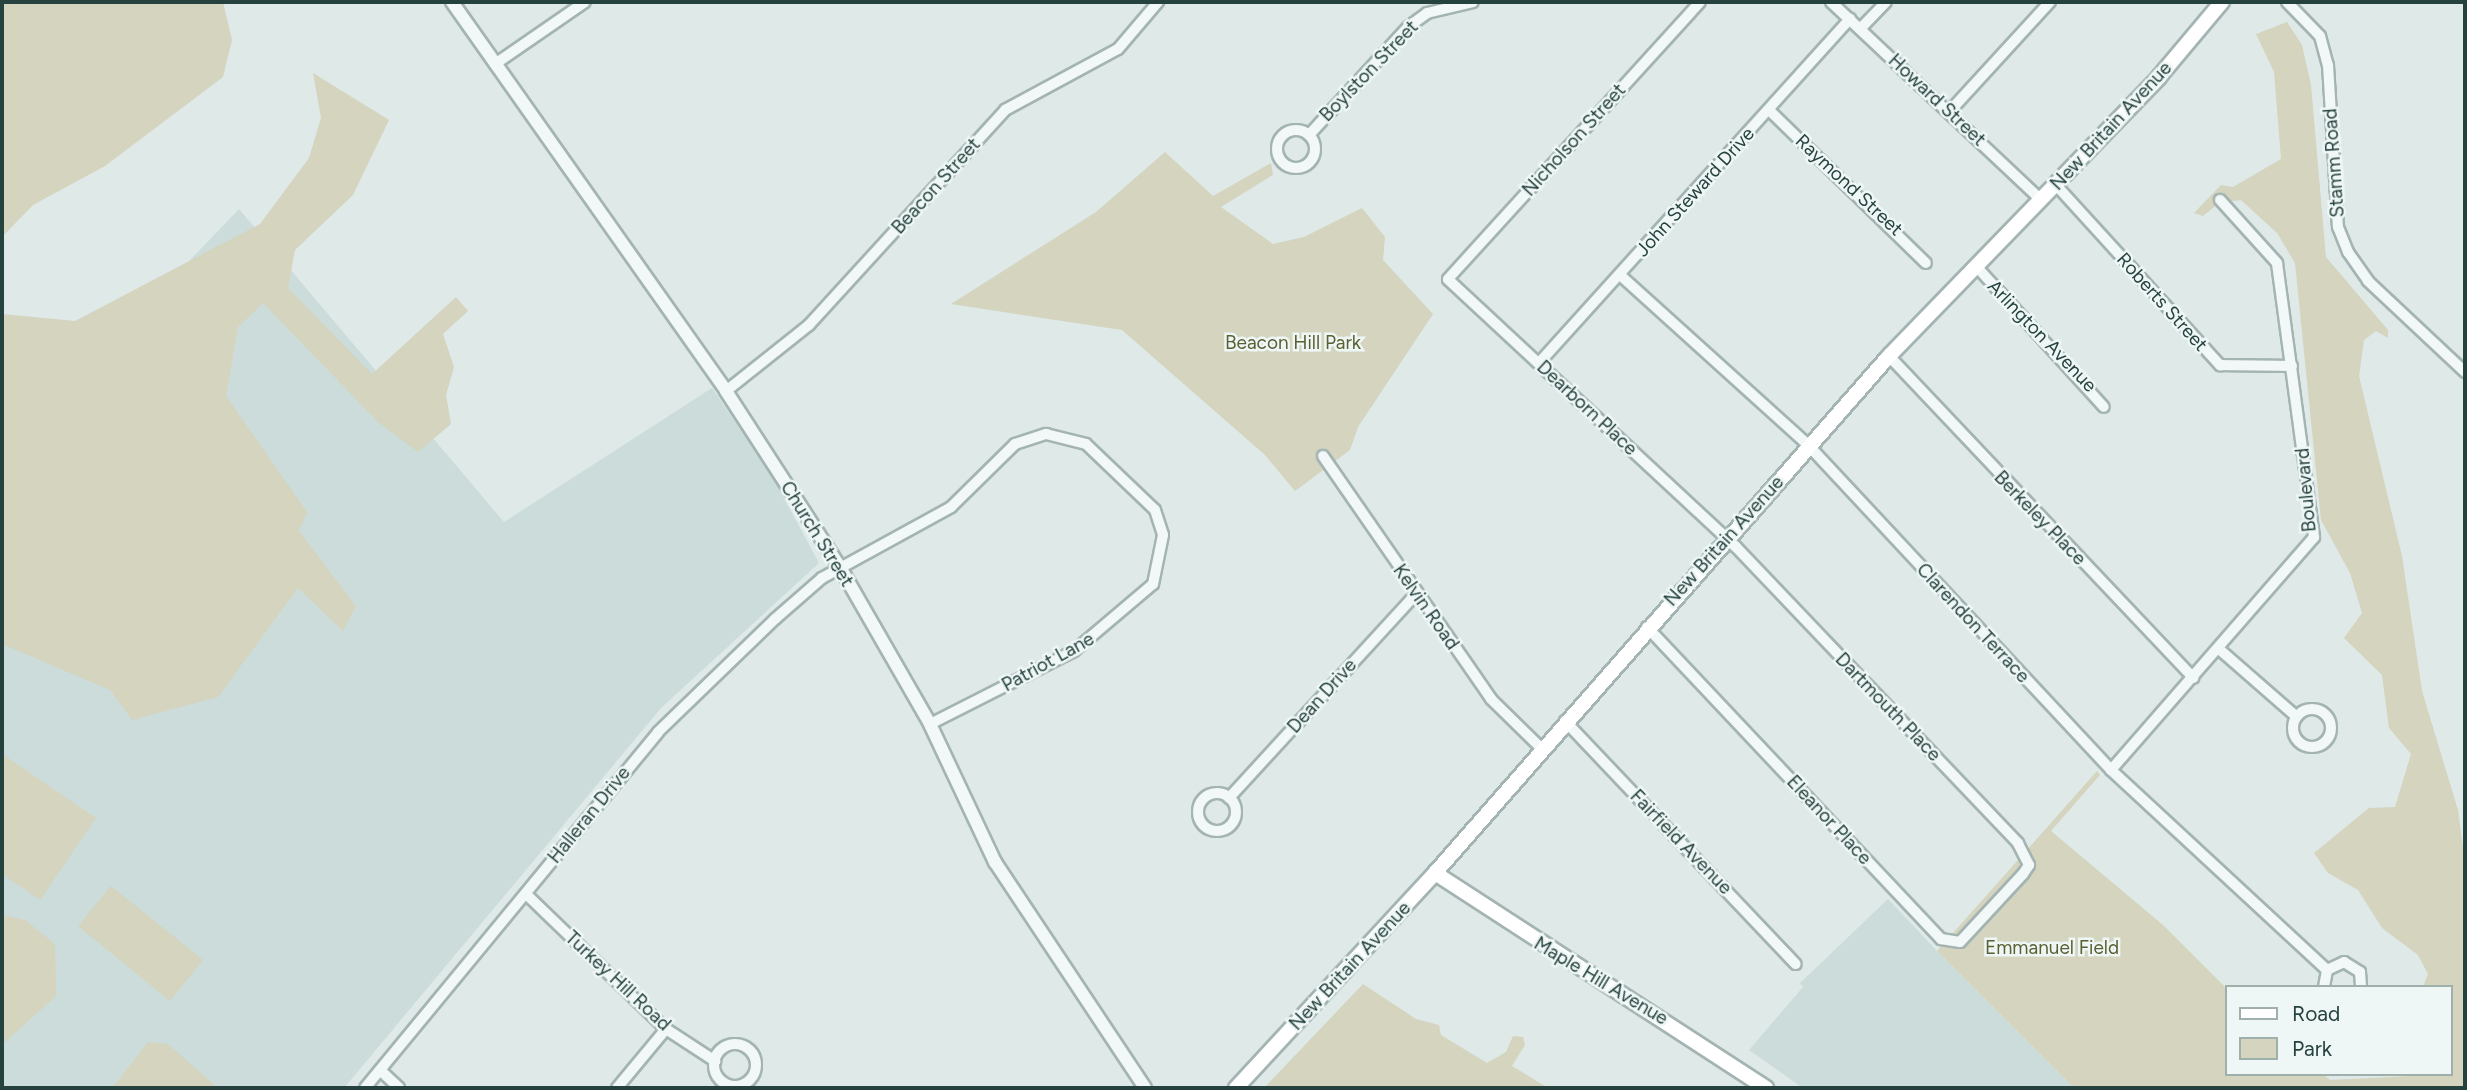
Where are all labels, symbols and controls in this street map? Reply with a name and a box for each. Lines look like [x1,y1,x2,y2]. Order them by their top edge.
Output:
street label: Boylston Street [1315,16,1423,126]
street label: Howard Street [1884,49,1990,151]
street label: New Britain Avenue [2045,57,2177,195]
street label: Nicholson Street [1517,79,1631,201]
street label: Stamm Road [2319,108,2349,218]
street label: John Steward Drive [1631,123,1759,261]
street label: Raymond Street [1791,130,1907,240]
street label: Beacon Street [887,133,985,239]
street label: Roberts Street [2112,248,2212,356]
street label: Arlington Avenue [1983,275,2101,397]
park label: Beacon Hill Park [1225,332,1361,354]
street label: Dearborn Place [1532,356,1642,460]
street label: Boulevard [2291,447,2321,533]
street label: Berkeley Place [1989,466,2091,570]
street label: New Britain Avenue [1659,471,1789,611]
street label: Church Street [776,477,858,591]
street label: Clarendon Terrace [1912,558,2034,688]
street label: Kelvin Road [1388,560,1464,654]
street label: Patriot Lane [998,627,1098,697]
street label: Dartmouth Place [1830,648,1946,766]
street label: Dean Drive [1283,654,1361,738]
street label: Halleran Drive [543,762,635,868]
street label: Eleanor Place [1782,771,1876,869]
street label: Fairfield Avenue [1625,785,1737,899]
street label: New Britain Avenue [1284,897,1416,1035]
street label: Turkey Hill Road [561,926,675,1036]
street label: Maple Hill Avenue [1530,932,1672,1030]
park label: Emmanuel Field [1985,937,2119,959]
legend [2226,985,2453,1076]
text: Road [2292,1001,2340,1026]
text: Park [2292,1036,2332,1061]

